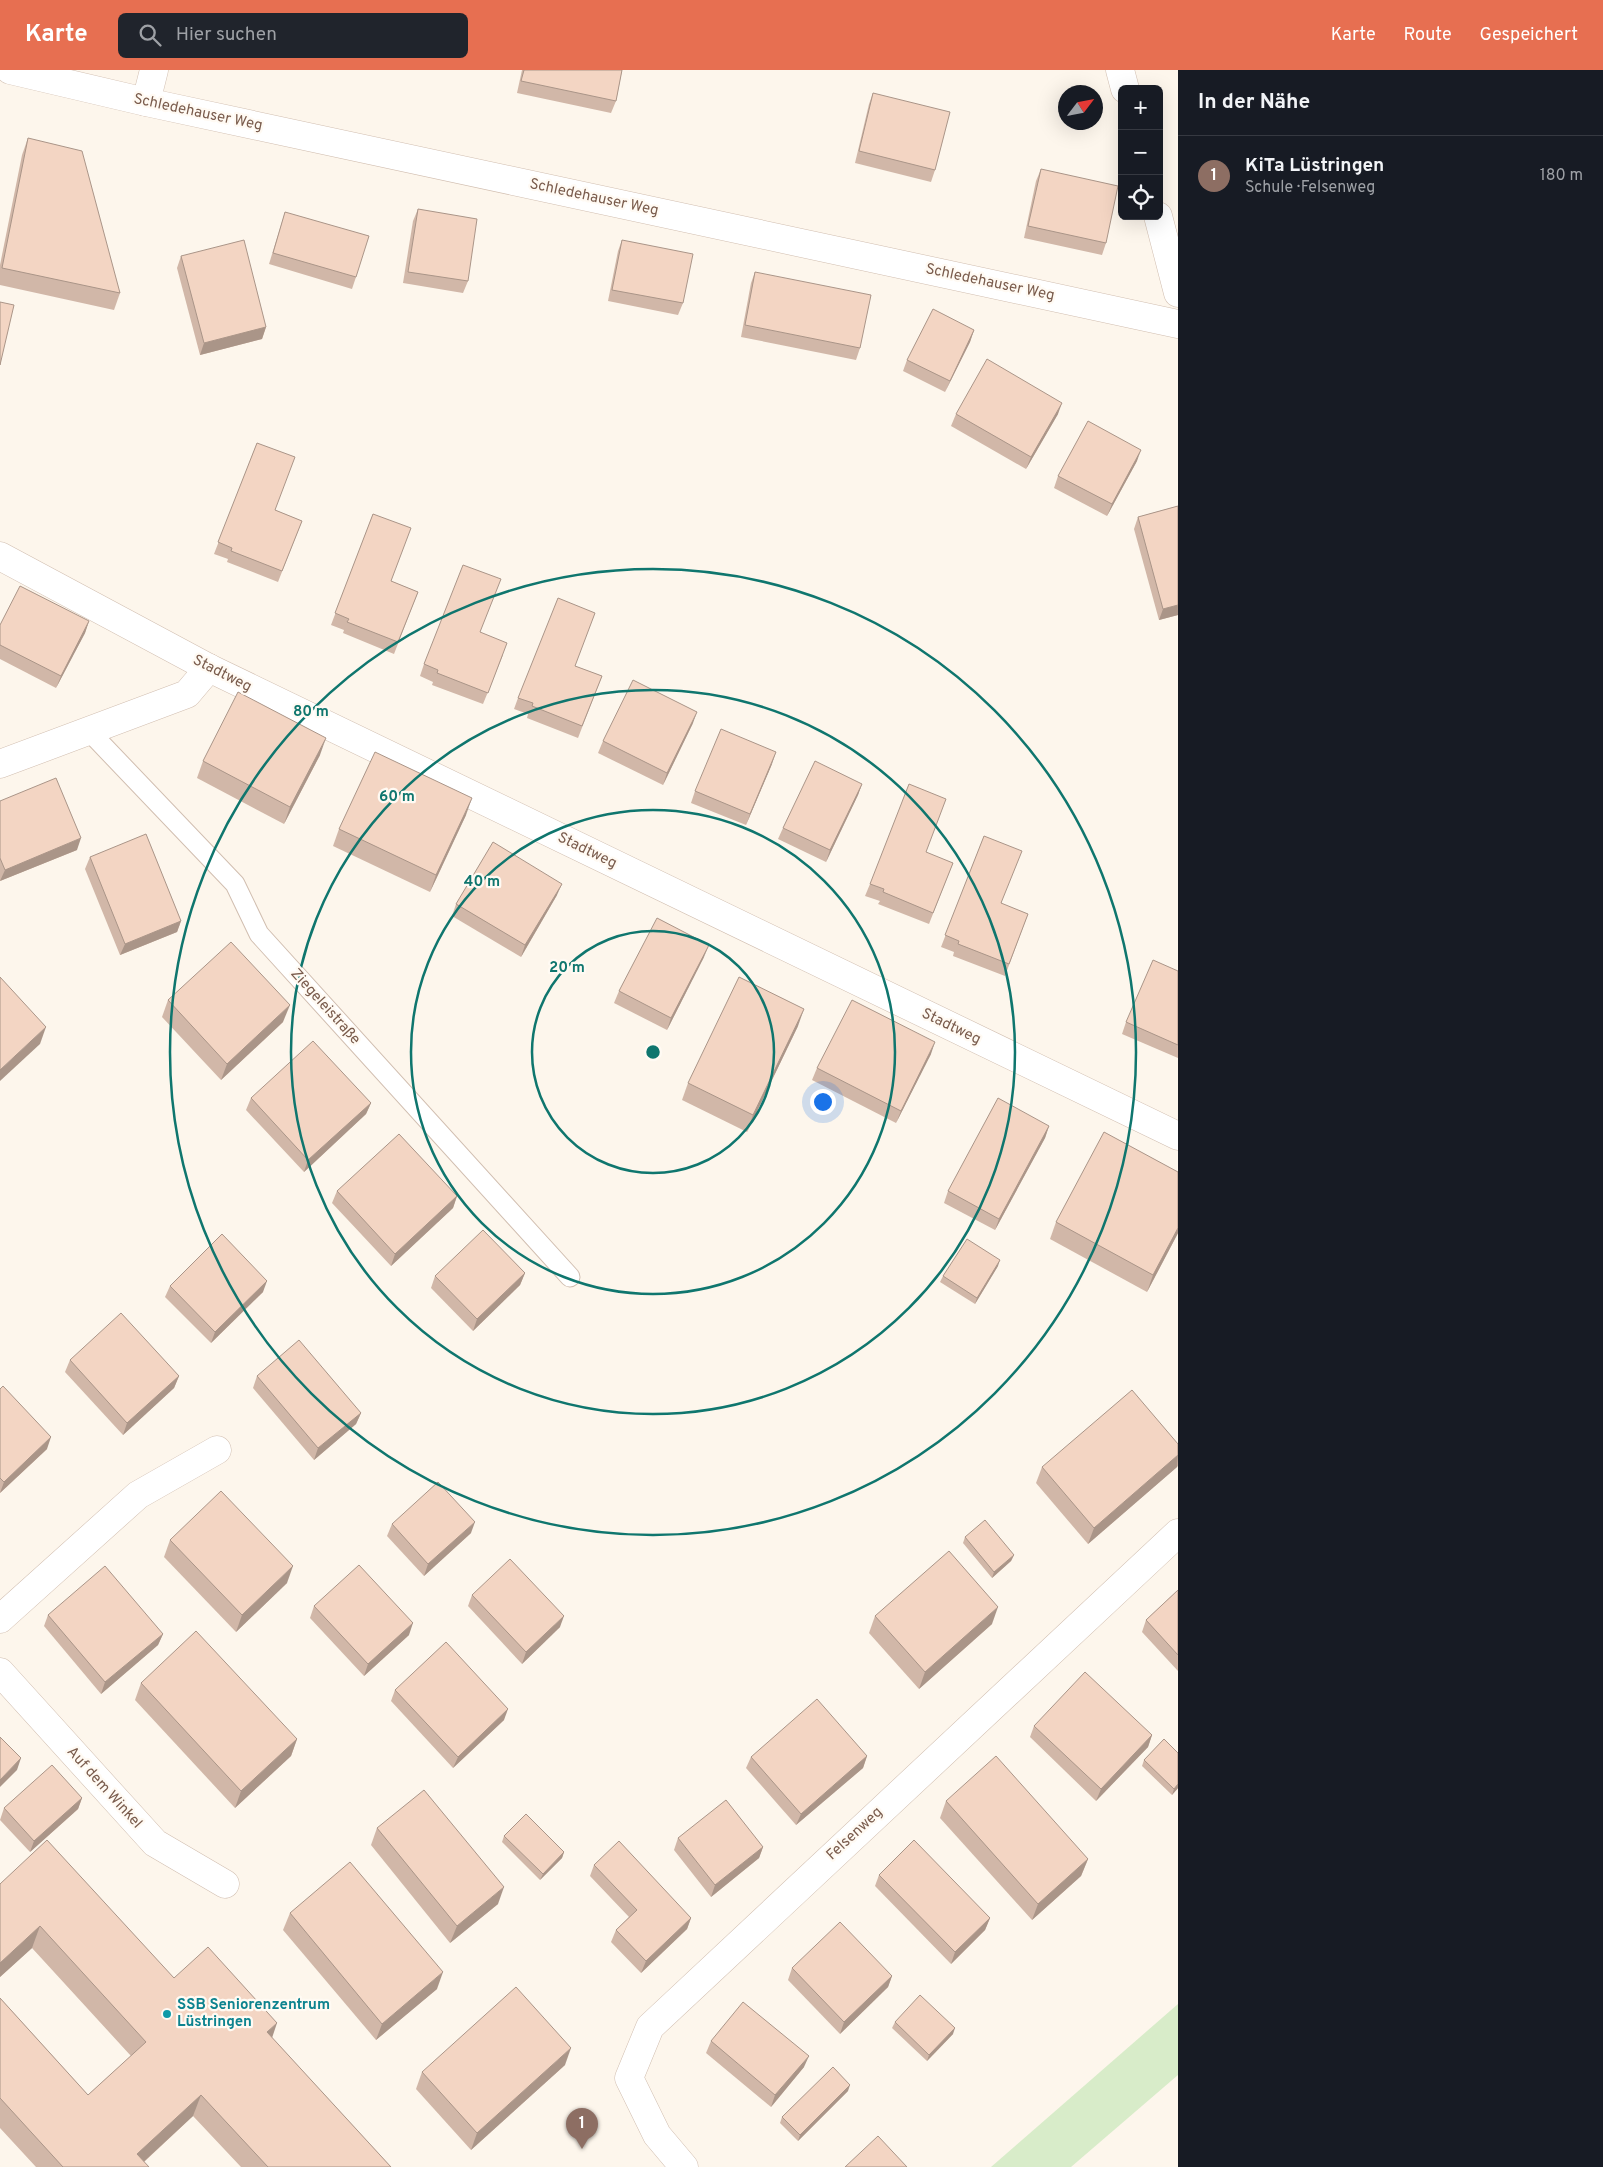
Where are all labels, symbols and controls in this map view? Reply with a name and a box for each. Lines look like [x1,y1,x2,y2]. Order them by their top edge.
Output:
search box [118,13,468,58]
text: Karte [25,20,88,50]
icon: search [136,21,164,49]
text: Hier suchen [176,23,277,47]
text: Karte [1331,24,1376,47]
text: Route [1404,24,1452,47]
text: Gespeichert [1480,24,1578,47]
north arrow [1058,85,1103,130]
map controls [1118,85,1163,220]
button: + [1118,85,1163,130]
text: In der Nähe [1198,89,1310,116]
street label: Schledehauser Weg [132,90,264,136]
button: − [1118,130,1163,175]
text: KiTa Lüstringen [1245,154,1384,178]
text: 1 [1211,166,1217,186]
text: 180 m [1540,166,1583,186]
street label: Schledehauser Weg [528,175,660,221]
button: locate [1118,175,1163,220]
text: Schule · Felsenweg [1245,178,1375,198]
street label: Schledehauser Weg [924,260,1056,306]
street label: Stadtweg [189,651,255,697]
text: 80 m [293,703,329,722]
text: 60 m [379,788,415,807]
street label: Stadtweg [554,829,620,873]
text: 40 m [464,873,500,892]
text: 20 m [549,959,585,978]
street label: Ziegeleistraße [286,965,364,1049]
street label: Stadtweg [918,1005,984,1049]
centre of rings [644,1043,662,1061]
your location [810,1089,836,1115]
street label: Auf dem Winkel [62,1743,146,1833]
street label: Felsenweg [823,1803,887,1865]
place label: SSB Seniorenzentrum Lüstringen [177,1996,330,2032]
marker: SSB Seniorenzentrum Lüstringen [161,2008,173,2020]
pin: 1 [566,2108,598,2149]

